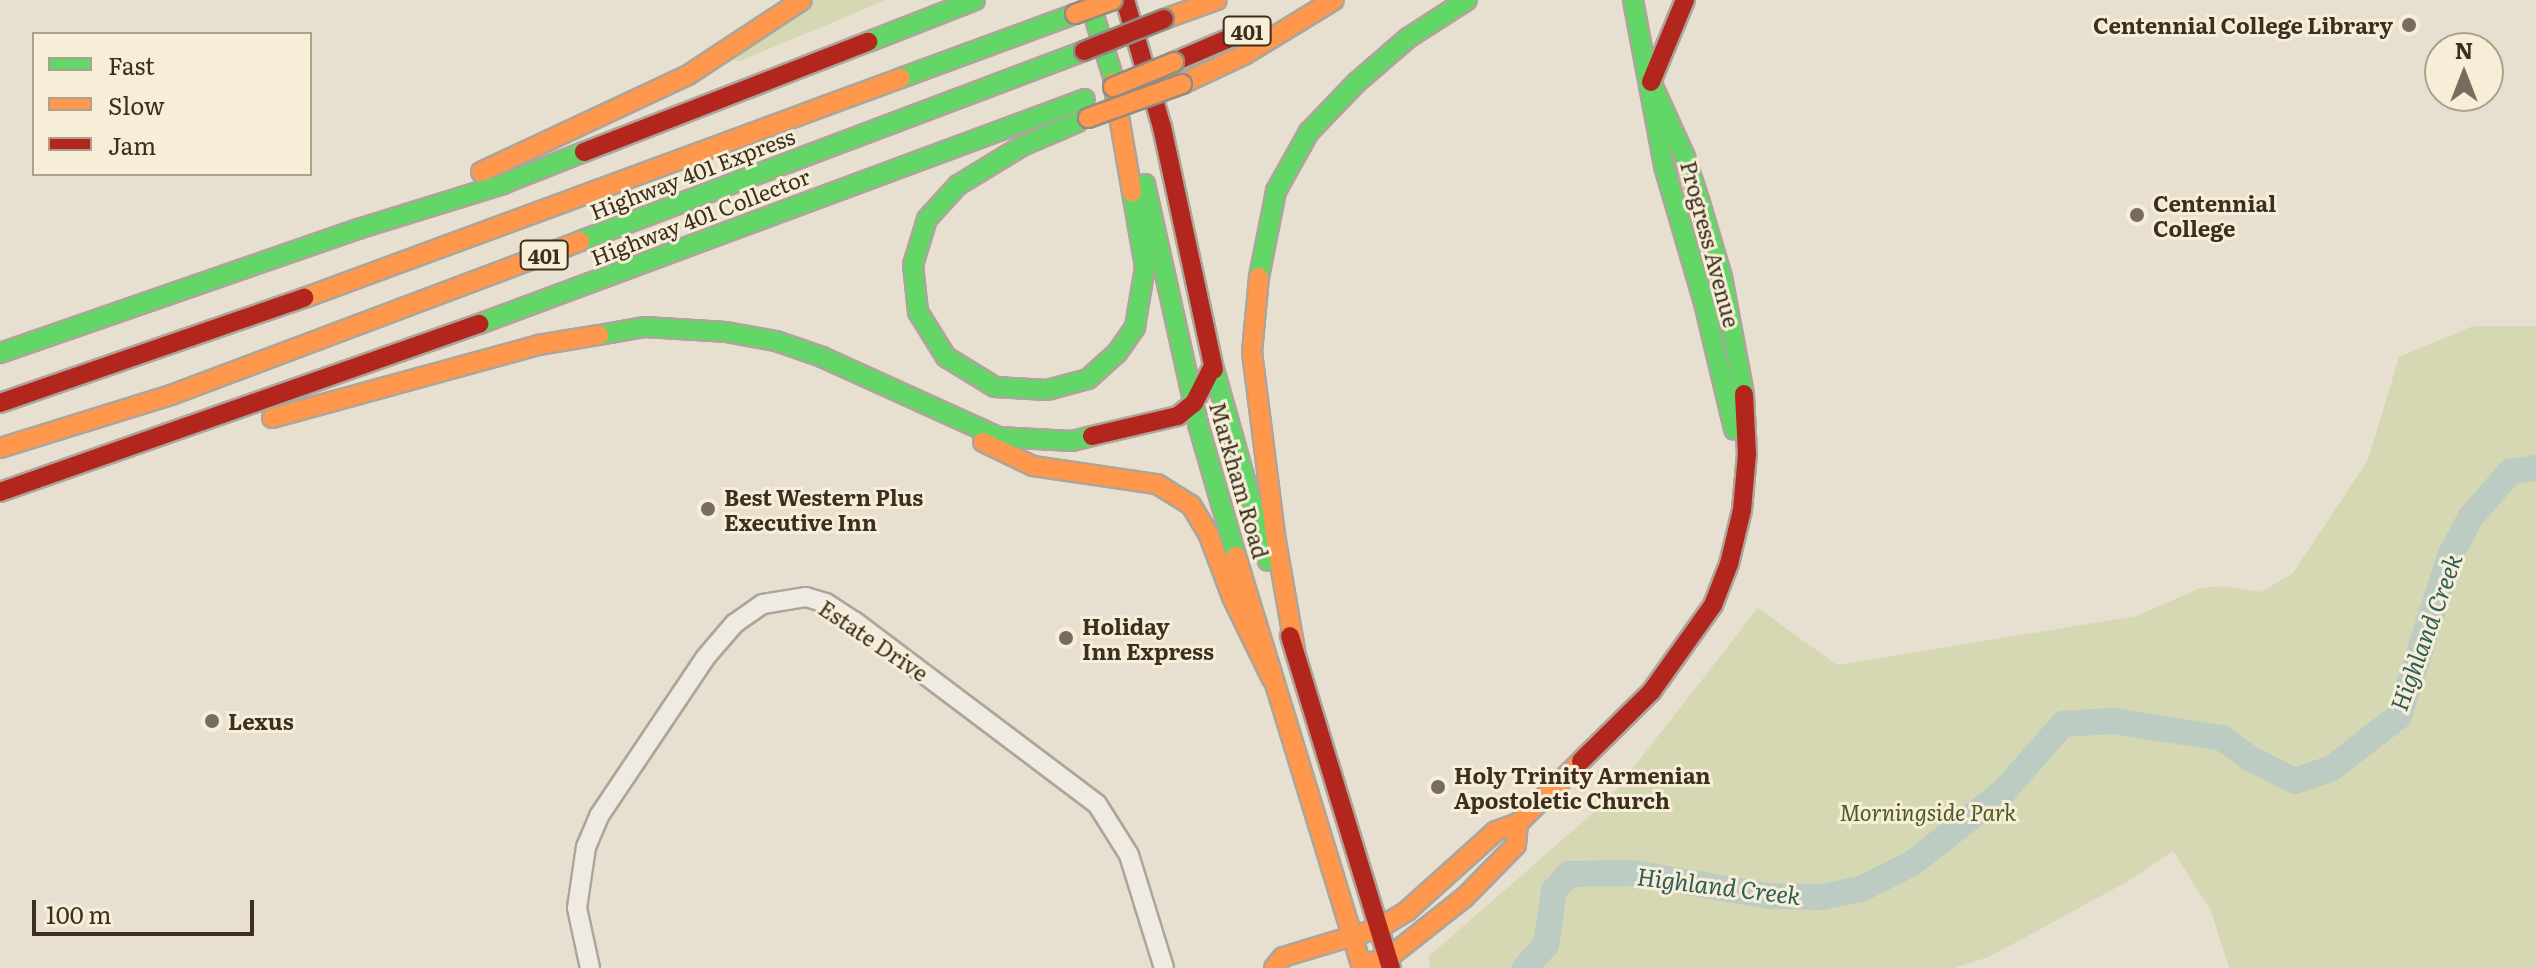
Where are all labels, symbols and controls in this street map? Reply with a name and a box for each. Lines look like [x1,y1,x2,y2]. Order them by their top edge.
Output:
place label: Centennial College Library [2093,12,2393,38]
road number: 401 [1221,15,1273,47]
marker: Centennial College Library [2400,16,2418,34]
legend [32,32,312,176]
north arrow [2424,32,2504,112]
text: N [2455,33,2473,66]
text: Fast [108,47,155,82]
text: Slow [108,87,165,122]
street label: Highway 401 Express [586,122,798,224]
text: Jam [108,127,156,162]
street label: Progress Avenue [1676,158,1746,330]
street label: Highway 401 Collector [587,162,813,270]
place label: Centennial College [2153,189,2276,240]
marker: Centennial College [2128,206,2146,224]
road number: 401 [518,239,570,271]
street label: Markham Road [1205,399,1275,561]
place label: Best Western Plus Executive Inn [724,483,923,534]
marker: Best Western Plus Executive Inn [699,500,717,518]
water label: Highland Creek [2383,550,2467,714]
street label: Estate Drive [814,594,934,686]
place label: Holiday Inn Express [1082,612,1214,664]
marker: Holiday Inn Express [1057,629,1075,647]
place label: Lexus [228,708,294,734]
marker: Lexus [203,712,221,730]
place label: Holy Trinity Armenian Apostoletic Church [1454,761,1711,812]
marker: Holy Trinity Armenian Apostoletic Church [1429,778,1447,796]
park label: Morningside Park [1840,799,2016,825]
water label: Highland Creek [1635,861,1803,909]
scale bar [36,884,258,934]
text: 100 m [46,896,112,931]

